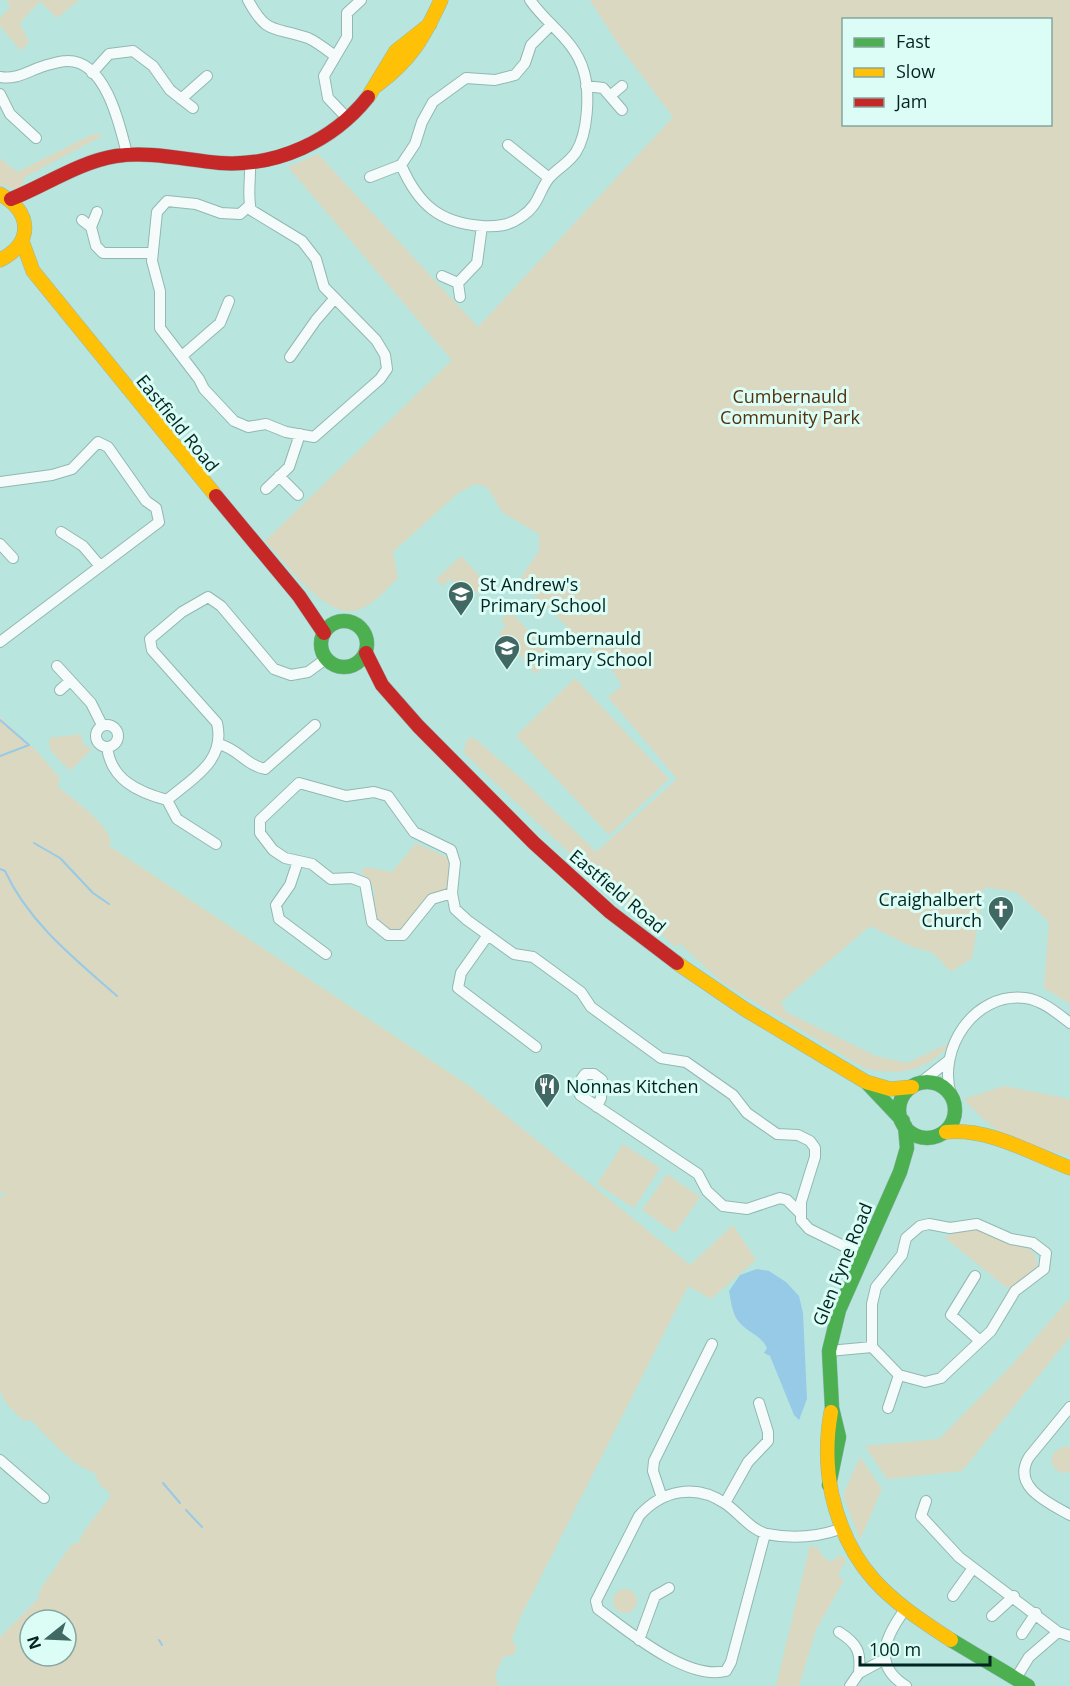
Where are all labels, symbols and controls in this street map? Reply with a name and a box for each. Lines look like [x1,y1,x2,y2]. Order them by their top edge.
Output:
legend [842,18,1052,126]
text: Fast [896,29,930,53]
text: Slow [896,59,935,83]
text: Jam [894,89,928,113]
street label: Eastfield Road [131,369,225,477]
park label: Cumbernauld Community Park [720,384,860,429]
place label: St Andrew's Primary School [480,572,606,617]
school or university icon: St Andrew's Primary School [446,579,476,617]
place label: Cumbernauld Primary School [526,626,652,671]
school or university icon: Cumbernauld Primary School [492,633,522,671]
street label: Eastfield Road [565,844,671,938]
place label: Craighalbert Church [879,887,982,932]
church icon: Craighalbert Church [986,894,1016,932]
restaurant icon: Nonnas Kitchen [532,1071,562,1109]
place label: Nonnas Kitchen [566,1074,699,1098]
street label: Glen Fyne Road [806,1199,878,1329]
north arrow [18,1608,78,1668]
scale bar [860,1629,990,1667]
text: N [21,1633,46,1652]
text: 100 m [869,1637,921,1661]

